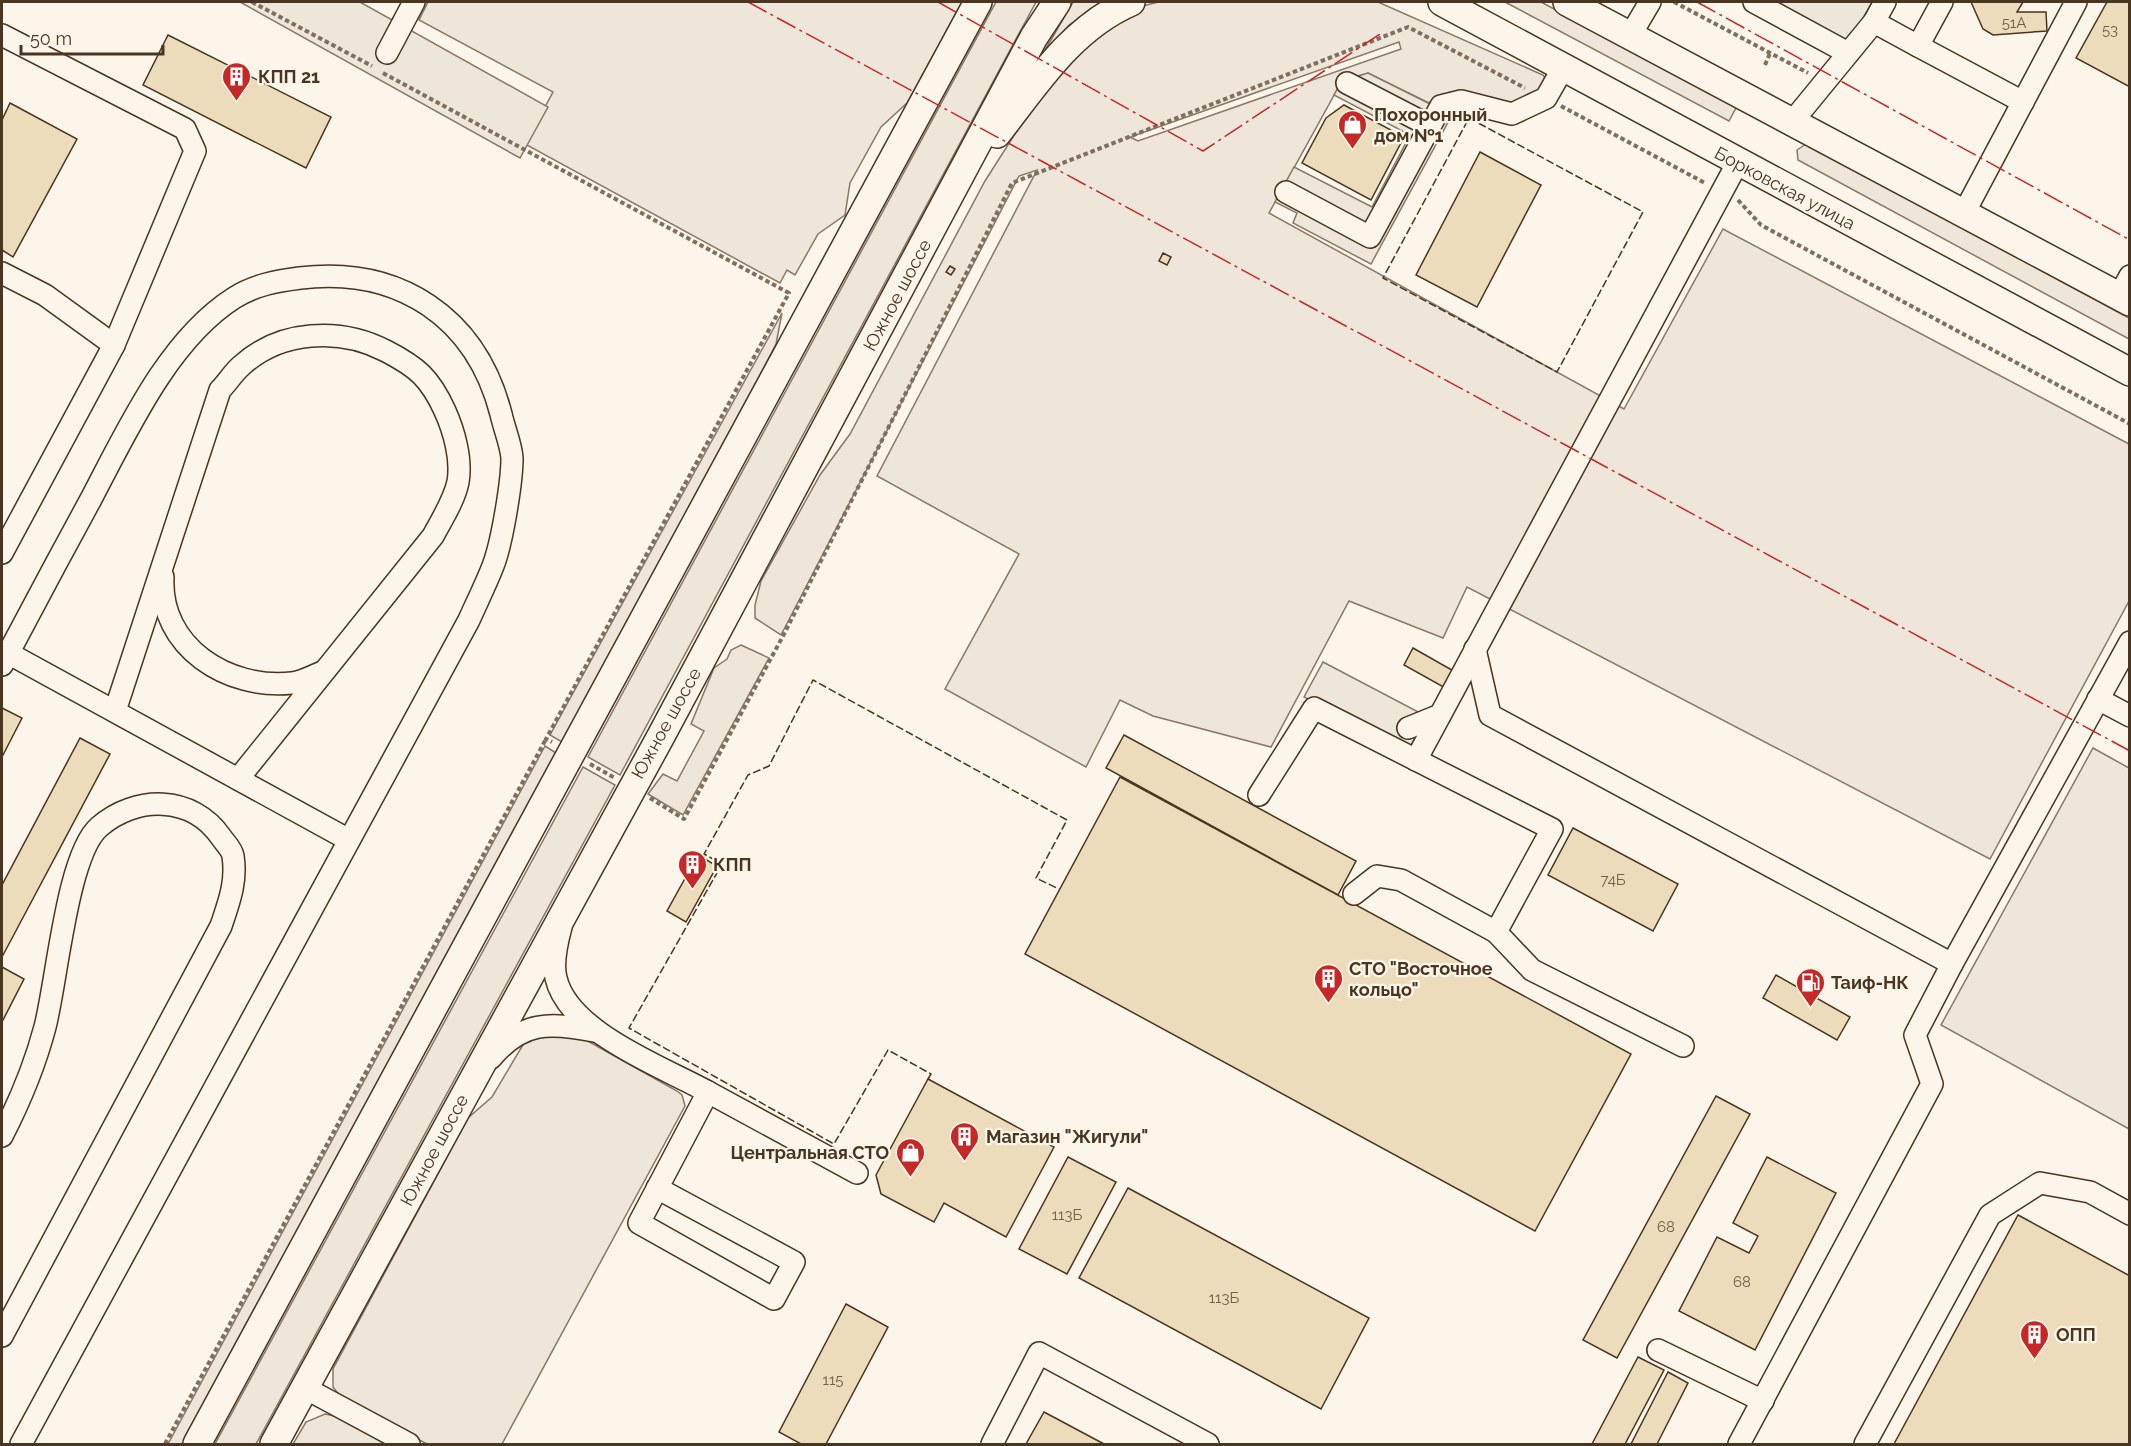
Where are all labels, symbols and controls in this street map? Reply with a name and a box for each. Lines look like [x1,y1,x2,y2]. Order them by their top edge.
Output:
house number: 51А [2002,14,2026,32]
scale bar [21,18,164,56]
house number: 53 [2102,21,2118,39]
text: 50 m [30,28,72,49]
building icon: КПП 21 [221,60,253,102]
place label: КПП 21 [258,66,320,87]
place label: Похоронный дом №1 [1374,104,1487,146]
shop icon: Похоронный дом №1 [1337,108,1369,150]
street label: Борковская улица [1711,142,1859,234]
street label: Южное шоссе [859,235,935,354]
street label: Южное шоссе [627,664,705,782]
building icon: КПП [676,848,708,890]
place label: КПП [713,854,752,875]
house number: 74Б [1600,871,1626,889]
place label: СТО "Восточное кольцо" [1349,958,1493,1000]
building icon: СТО "Восточное кольцо" [1312,962,1344,1004]
fuel station icon: Таиф-НК [1794,966,1826,1008]
place label: Таиф-НК [1831,972,1909,993]
street label: Южное шоссе [396,1090,472,1209]
building icon: Магазин "Жигули" [949,1120,981,1162]
place label: Магазин "Жигули" [986,1126,1148,1147]
shop icon: Центральная СТО [894,1136,926,1178]
place label: Центральная СТО [730,1142,889,1163]
house number: 113Б [1052,1206,1083,1224]
house number: 68 [1657,1218,1675,1236]
house number: 68 [1733,1273,1751,1291]
house number: 113Б [1209,1289,1240,1307]
building icon: ОПП [2019,1318,2051,1360]
place label: ОПП [2056,1324,2096,1345]
house number: 115 [822,1371,844,1389]

